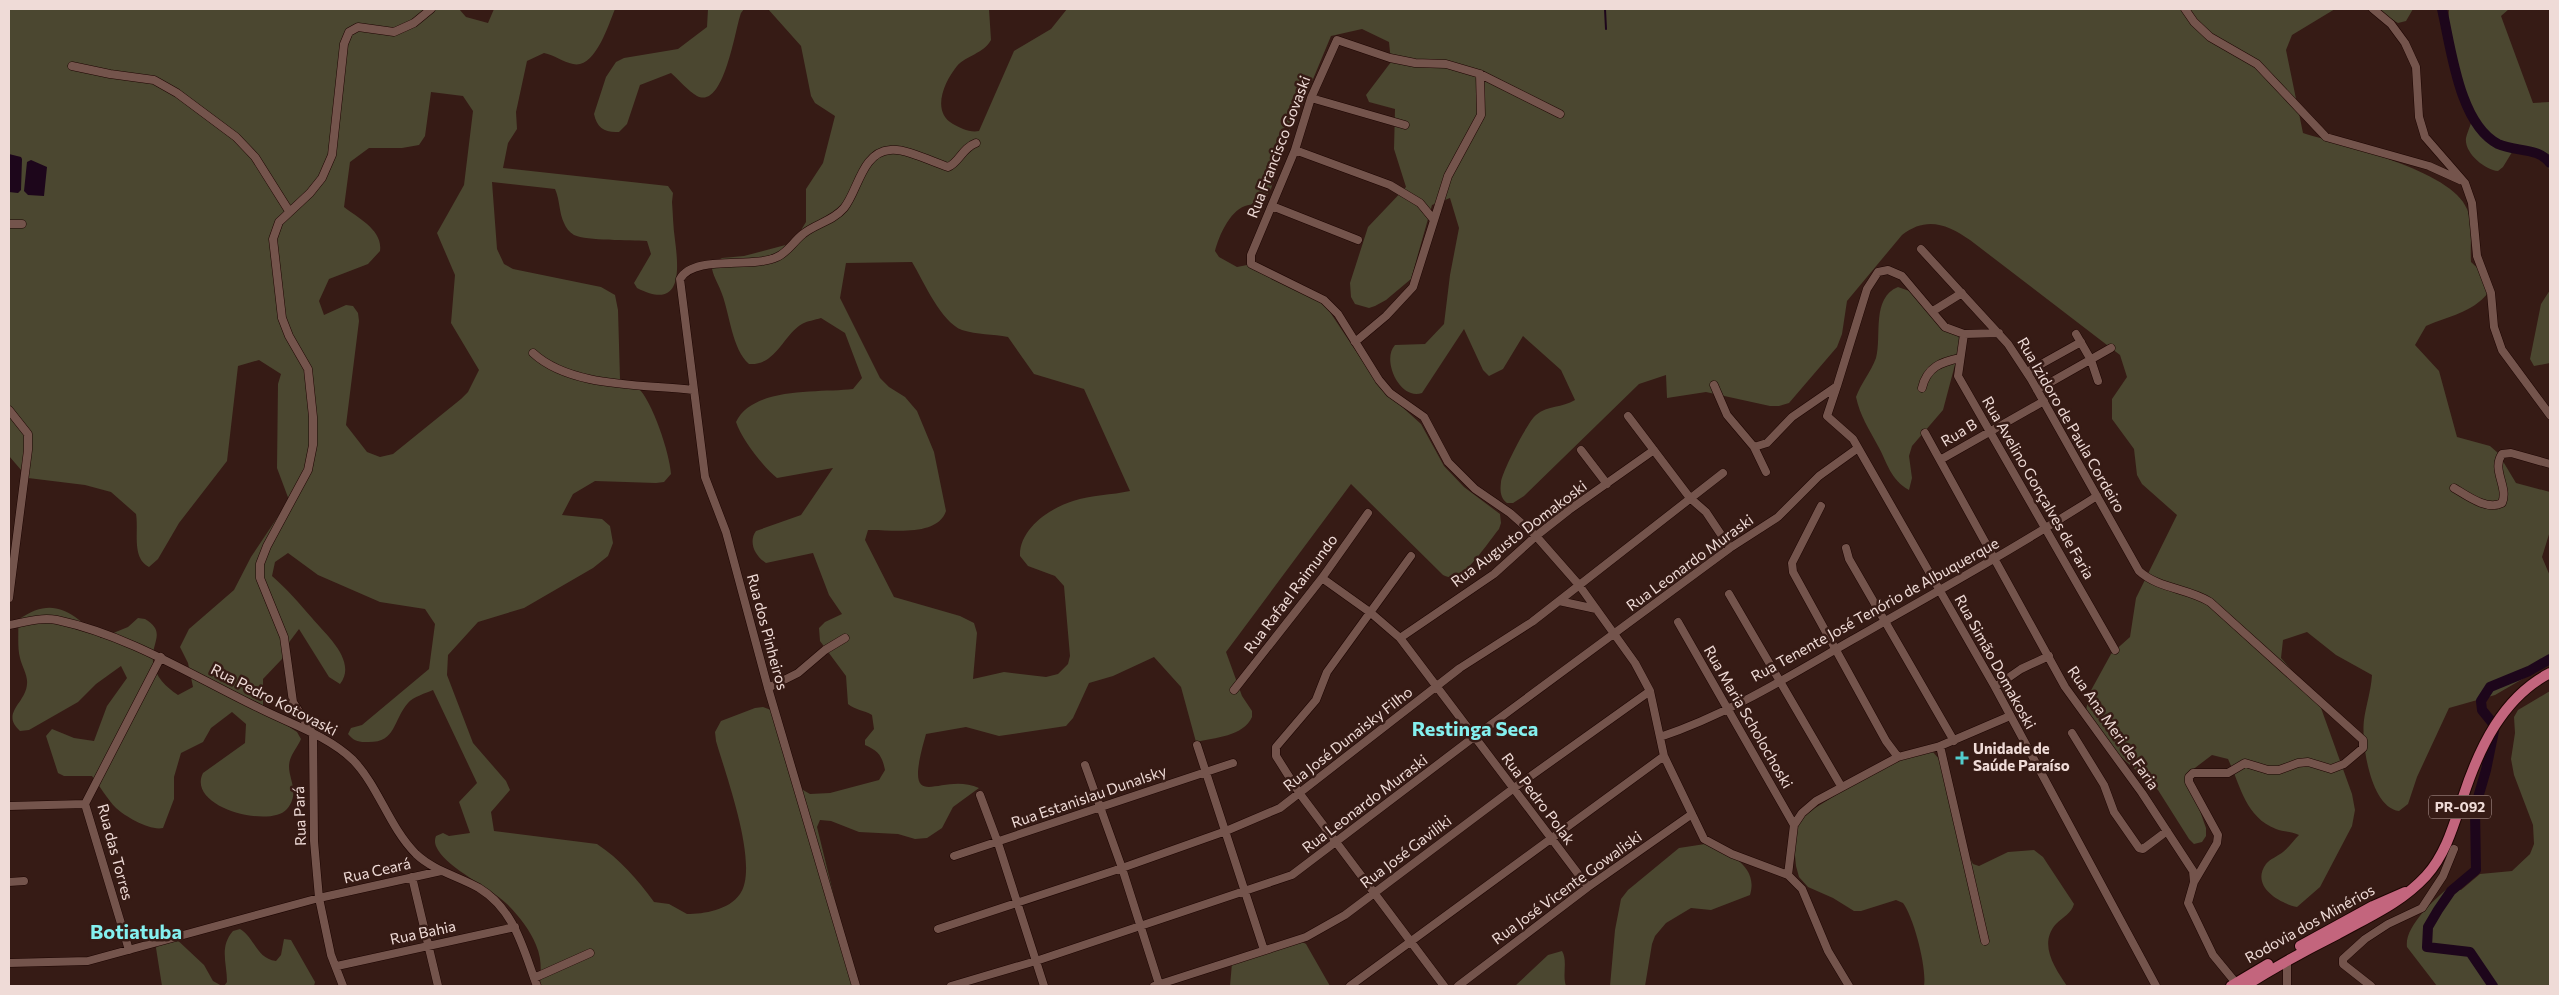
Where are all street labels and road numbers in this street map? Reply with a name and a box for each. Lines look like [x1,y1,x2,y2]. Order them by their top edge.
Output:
street label: Rua Francisco Govaski [1243,73,1314,220]
street label: Rua Izidoro de Paula Cordeiro [2014,334,2130,515]
street label: Rua Avelino Gonçalves de Faria [1979,393,2099,582]
street label: Rua B [1937,414,1980,450]
street label: Rua Augusto Domakoski [1447,476,1590,590]
street label: Rua Leonardo Muraski [1622,510,1756,614]
street label: Rua Rafael Raimundo [1240,530,1341,657]
street label: Rua Tenente José Tenório de Albuquerque [1748,533,2002,685]
street label: Rua dos Pinheiros [744,572,792,692]
street label: Rua Simão Domakoski [1951,591,2040,732]
street label: Rua Maria Scholochoski [1701,642,1797,791]
street label: Rua Pedro Kotovaski [208,659,341,739]
street label: Rua Ana Meri de Faria [2064,662,2163,793]
street label: Rua José Dunaisky Filho [1279,682,1416,794]
street label: Rua Pedro Polak [1498,749,1579,848]
street label: Rua Leonardo Muraski [1298,750,1431,856]
street label: Rua Estanislau Dunalsky [1009,761,1169,831]
street label: Rua Pará [289,786,309,846]
road number: PR-092 [2429,796,2491,819]
street label: Rua das Torres [94,802,138,902]
street label: Rua José Gaviliki [1356,811,1455,891]
street label: Rua José Vicente Gowaliski [1488,827,1645,948]
street label: Rua Ceará [341,854,412,887]
street label: Rodovia dos Minérios [2242,880,2378,966]
street label: Rua Bahia [388,916,457,948]

